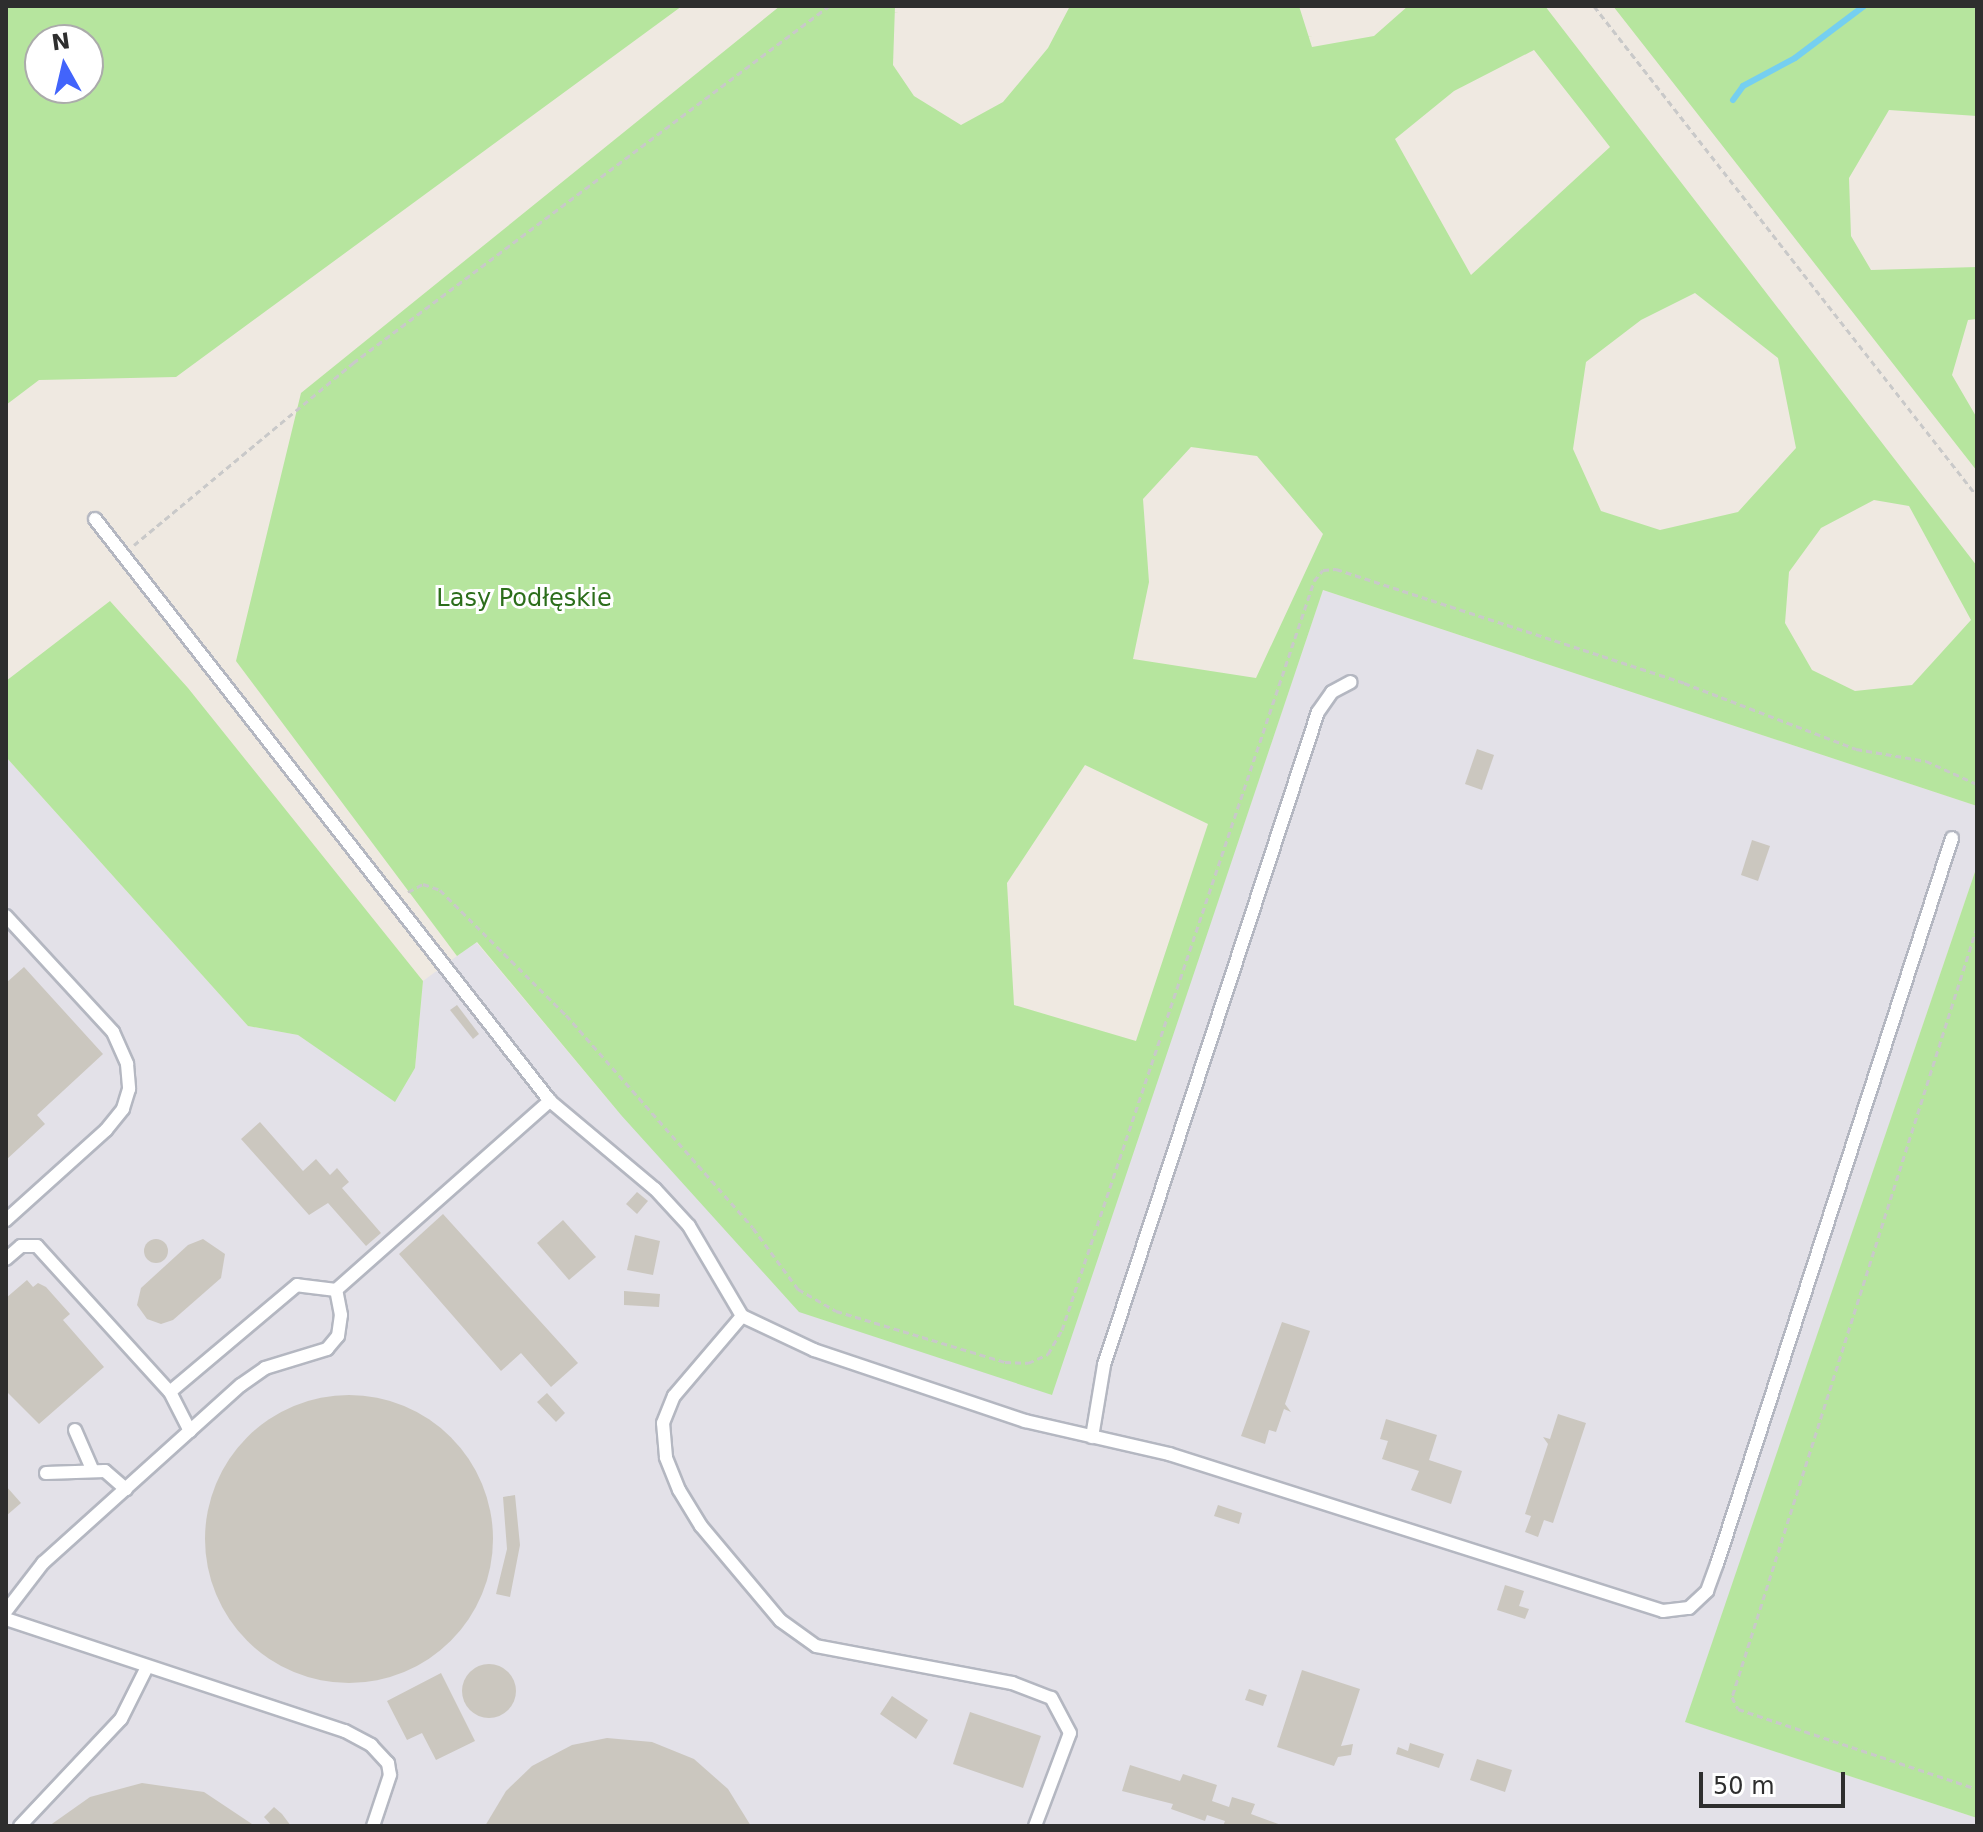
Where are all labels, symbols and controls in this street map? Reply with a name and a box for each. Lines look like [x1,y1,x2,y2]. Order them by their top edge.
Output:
north arrow [24,24,104,104]
text: N [50,28,72,55]
park label: Lasy Podłęskie [436,585,612,613]
scale bar [1703,1756,1849,1806]
text: 50 m [1713,1772,1775,1800]

